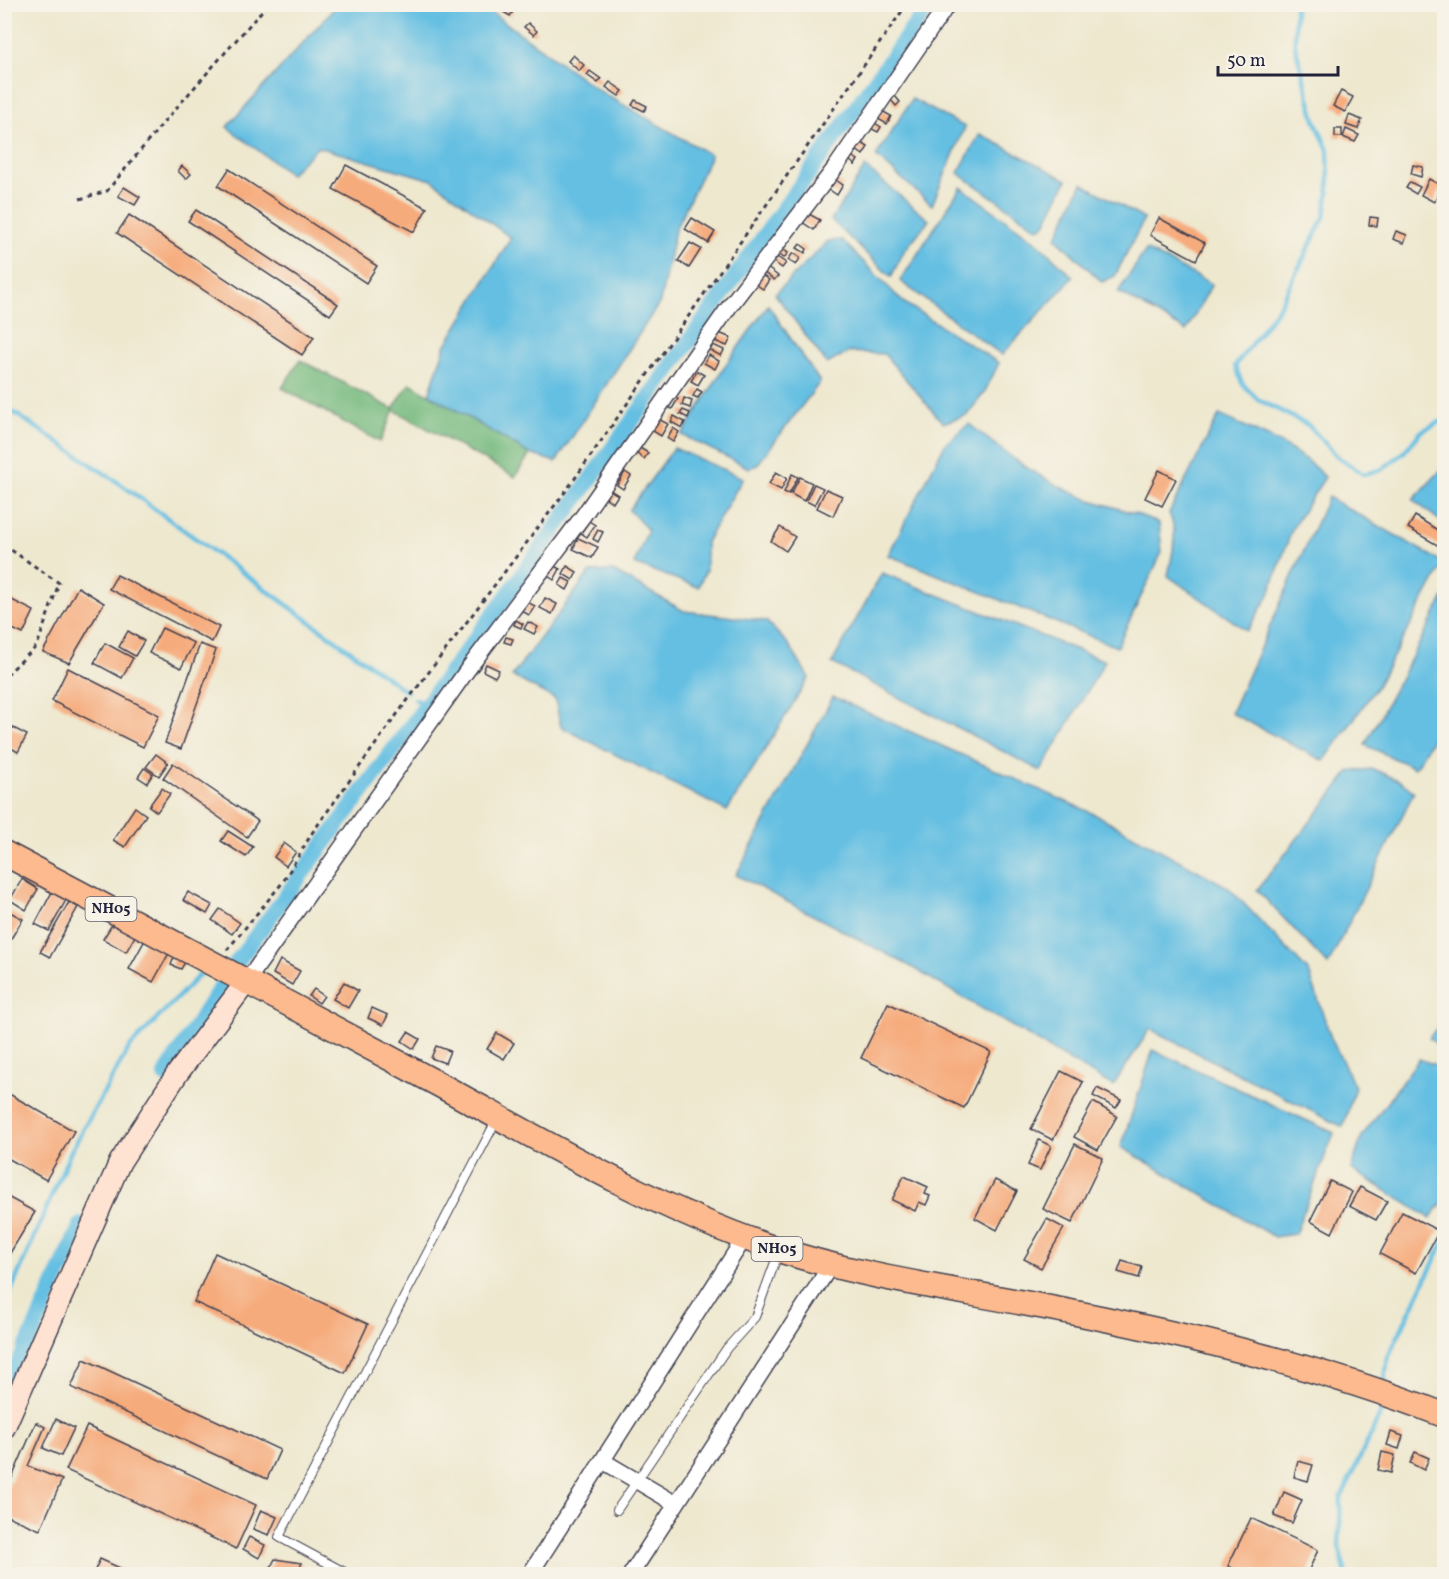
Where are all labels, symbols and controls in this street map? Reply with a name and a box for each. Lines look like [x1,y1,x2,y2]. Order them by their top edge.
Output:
scale bar [1218,39,1338,77]
text: 50 m [1227,49,1266,74]
road number: NH05 [86,897,136,921]
road number: NH05 [752,1237,802,1261]

